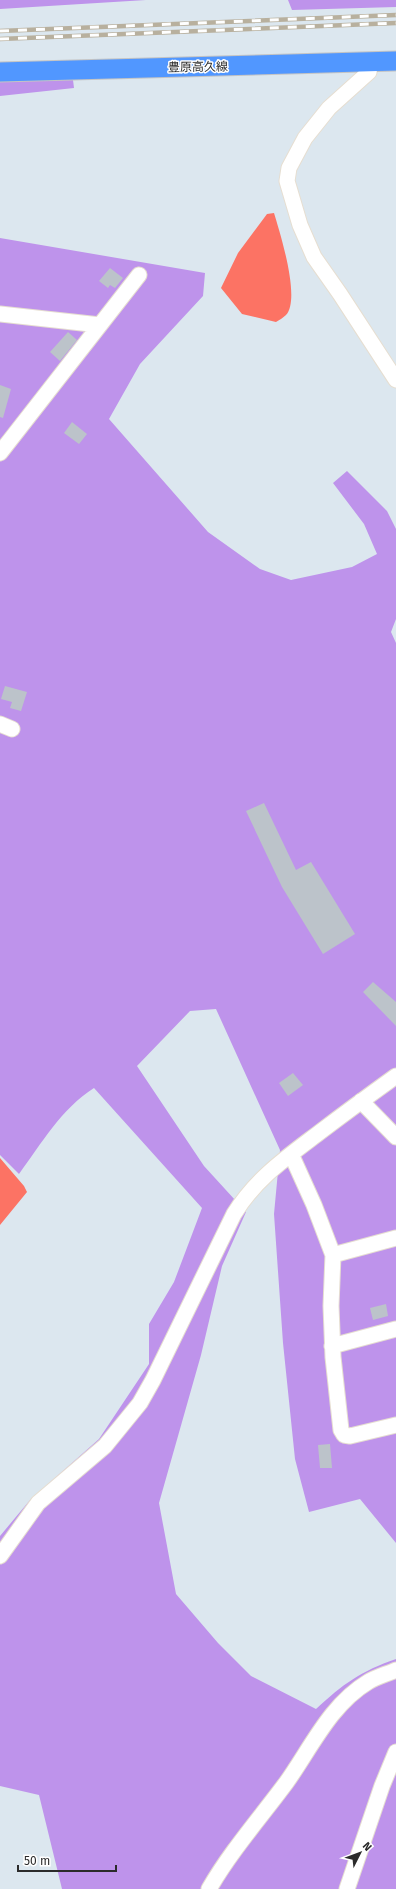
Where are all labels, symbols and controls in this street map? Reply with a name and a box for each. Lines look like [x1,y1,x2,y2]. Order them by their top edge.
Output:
street label: 豊原高久線 [168,59,228,75]
north arrow [340,1833,380,1873]
text: N [360,1840,374,1854]
scale bar [18,1847,116,1873]
text: 50 m [24,1854,50,1868]

